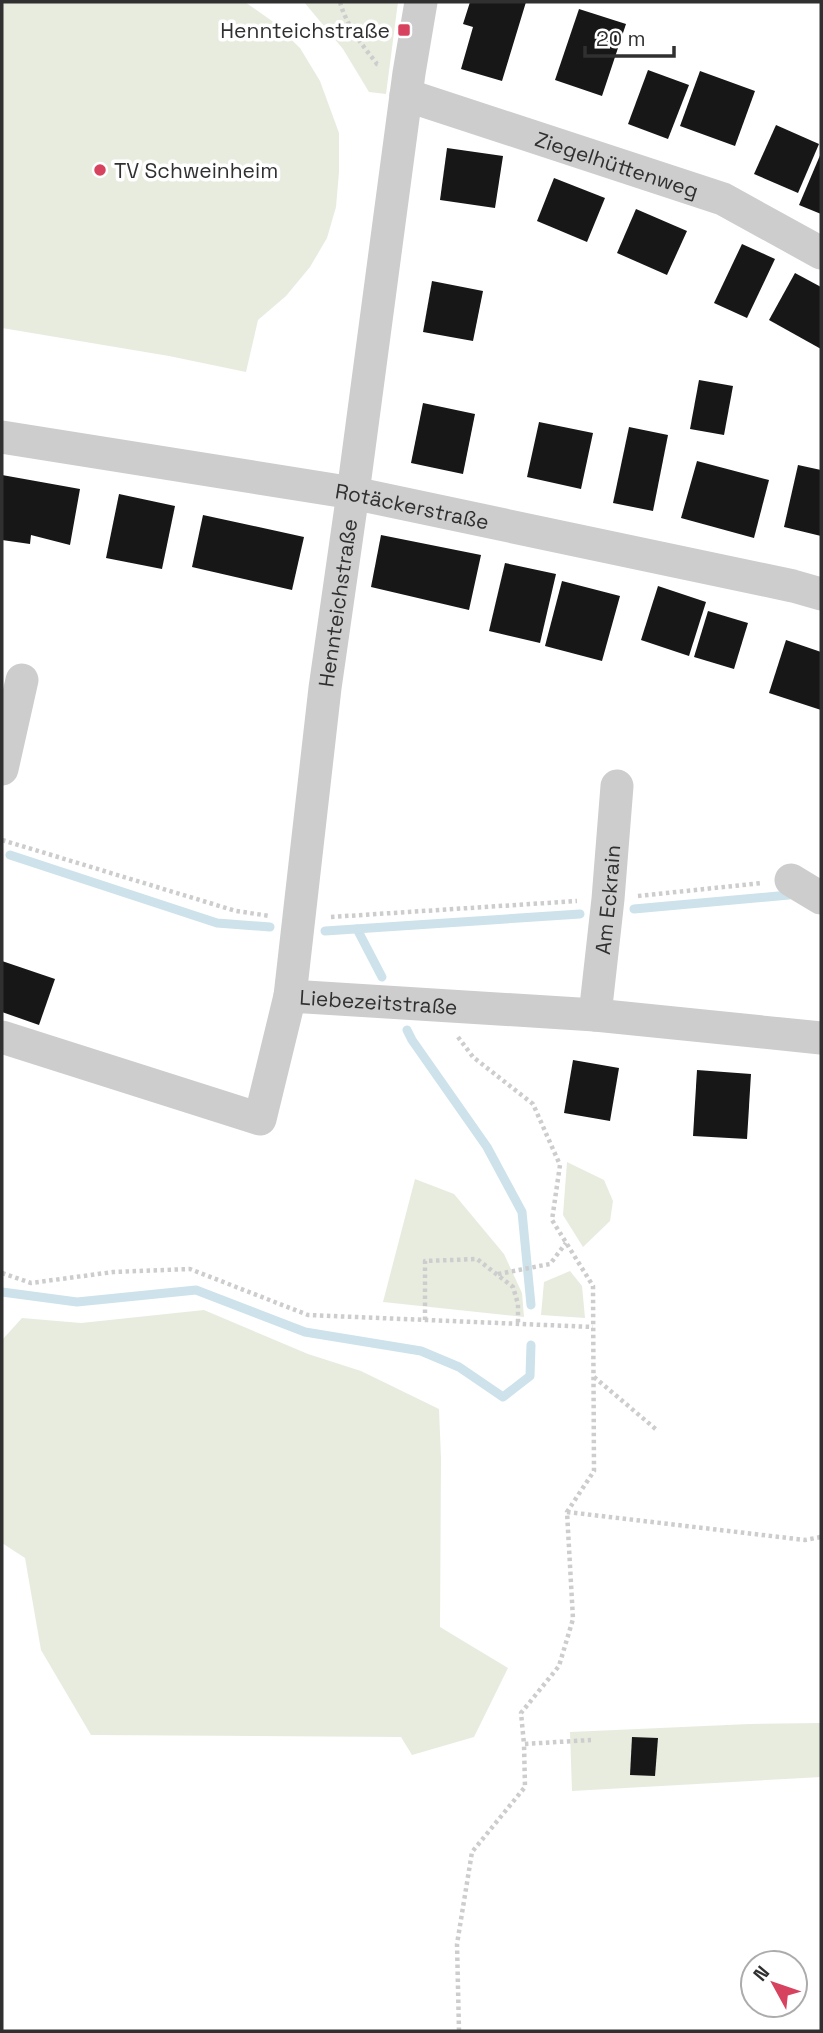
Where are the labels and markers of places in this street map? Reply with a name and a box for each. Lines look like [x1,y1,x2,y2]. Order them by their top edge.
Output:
place label: Hennteichstraße [220,17,390,44]
marker: Hennteichstraße [396,22,412,38]
place label: TV Schweinheim [114,157,278,184]
marker: TV Schweinheim [92,162,108,178]

